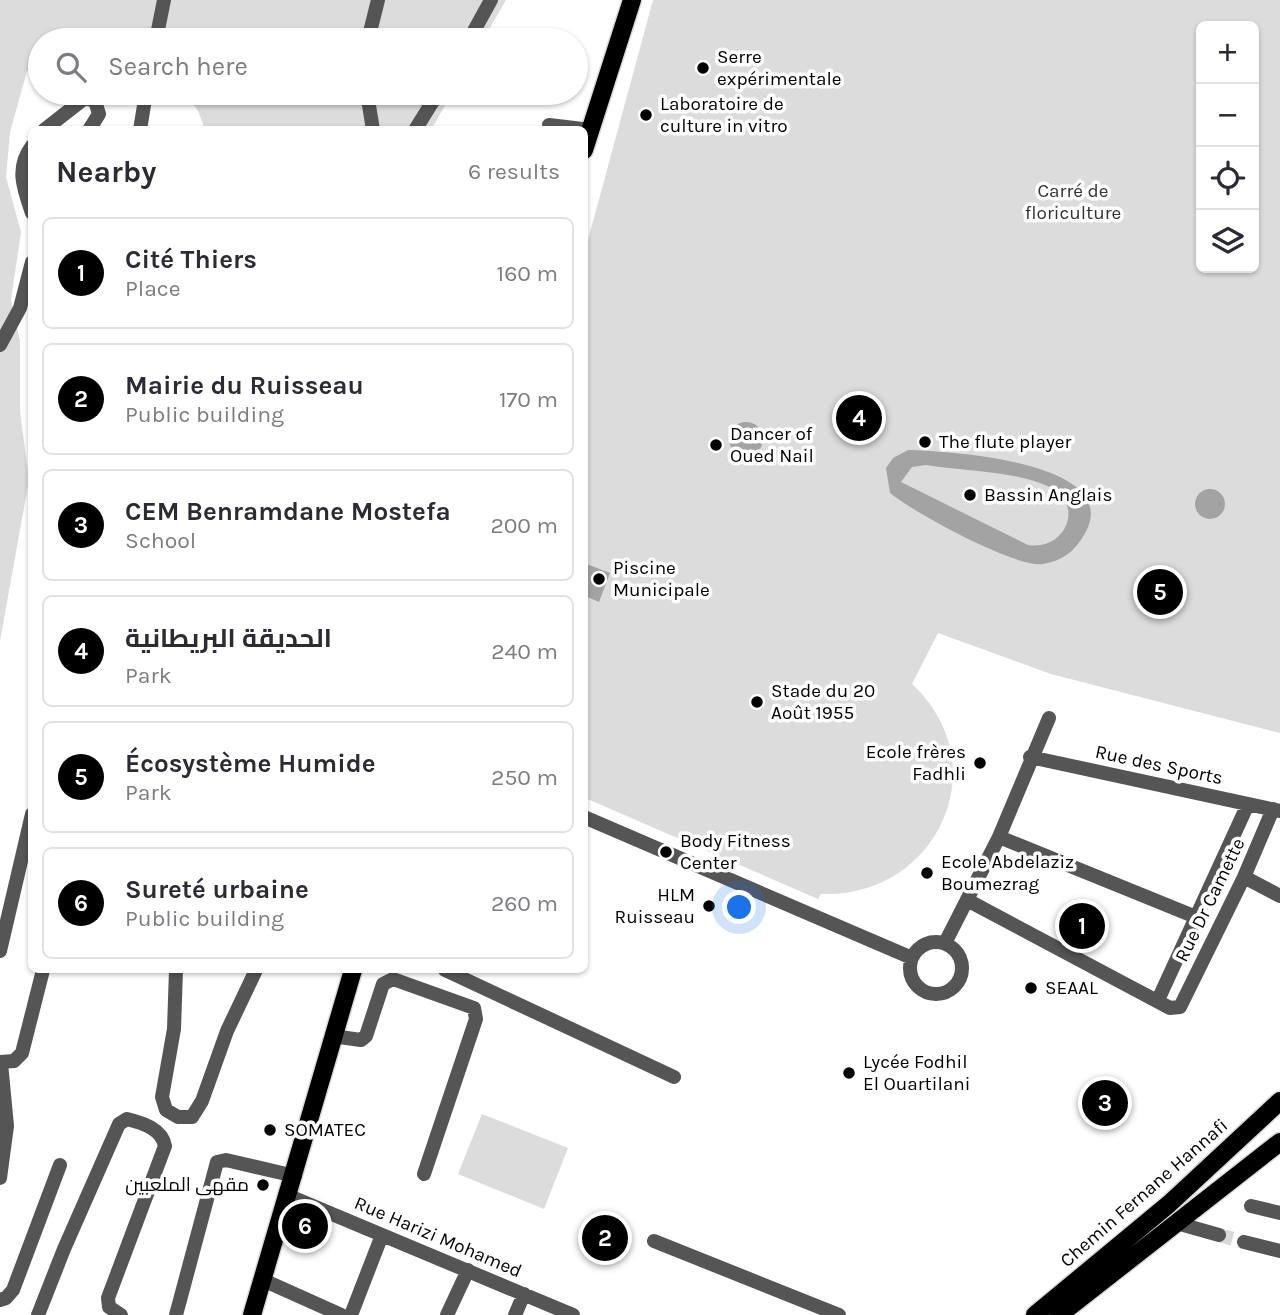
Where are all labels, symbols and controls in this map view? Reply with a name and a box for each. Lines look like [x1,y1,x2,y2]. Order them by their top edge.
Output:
map controls [1196,21,1259,273]
button: + [1196,21,1259,84]
search box [28,28,588,105]
place label: Serre expérimentale [717,46,842,90]
icon: search [52,48,90,86]
text: Search here [108,51,248,82]
marker: Serre expérimentale [695,60,711,76]
button: − [1196,84,1259,147]
place label: Laboratoire de culture in vitro [660,93,788,137]
marker: Laboratoire de culture in vitro [638,107,654,123]
button: locate [1196,147,1259,210]
text: Nearby [56,154,156,190]
text: 6 results [468,158,560,185]
park label: Carré de floriculture [1025,180,1121,224]
button: layers [1196,210,1259,273]
text: Cité Thiers [125,244,257,275]
text: 1 [77,260,85,287]
text: 160 m [497,260,558,287]
text: Place [125,275,181,302]
text: Mairie du Ruisseau [125,370,364,401]
text: 2 [74,386,88,413]
text: 170 m [499,386,558,413]
pin: 4 [836,392,882,444]
text: Public building [125,401,284,428]
place label: Dancer of Oued Nail [730,423,814,467]
place label: The flute player [939,431,1071,453]
marker: The flute player [917,434,933,450]
marker: Dancer of Oued Nail [708,437,724,453]
place label: Bassin Anglais [984,484,1112,506]
marker: Bassin Anglais [962,487,978,503]
text: CEM Benramdane Mostefa [125,496,451,527]
text: 3 [74,512,88,539]
text: 200 m [490,512,558,539]
text: School [125,527,196,554]
place label: Piscine Municipale [613,557,710,601]
pin: 5 [1137,566,1183,618]
marker: Piscine Municipale [591,571,607,587]
text: الحديقة البريطانية [125,623,332,654]
text: 4 [74,638,88,665]
text: 240 m [491,638,558,665]
text: Park [125,662,172,689]
place label: Stade du 20 Août 1955 [771,680,875,724]
marker: Stade du 20 Août 1955 [749,694,765,710]
place label: Ecole frères Fadhli [866,741,966,785]
street label: Rue des Sports [1093,741,1225,789]
text: Écosystème Humide [125,748,376,779]
marker: Ecole frères Fadhli [972,755,988,771]
text: 5 [74,764,88,791]
text: 250 m [491,764,558,791]
text: Park [125,779,172,806]
place label: Body Fitness Center [680,830,791,874]
street label: Rue Dr Camette [1171,835,1249,965]
marker: Body Fitness Center [658,844,674,860]
place label: Ecole Abdelaziz Boumezrag [941,851,1074,895]
marker: Ecole Abdelaziz Boumezrag [919,865,935,881]
text: Sureté urbaine [125,874,309,905]
place label: HLM Ruisseau [615,884,695,928]
text: 6 [74,890,88,917]
text: 260 m [491,890,558,917]
your location [722,890,756,924]
marker: HLM Ruisseau [701,898,717,914]
pin: 1 [1059,900,1105,952]
text: Public building [125,905,284,932]
place label: SEAAL [1045,977,1098,999]
marker: SEAAL [1023,980,1039,996]
place label: Lycée Fodhil El Ouartilani [863,1051,970,1095]
marker: Lycée Fodhil El Ouartilani [841,1065,857,1081]
pin: 3 [1082,1077,1128,1129]
street label: Chemin Fernane Hannafi [1056,1114,1232,1272]
place label: SOMATEC [284,1119,366,1141]
marker: SOMATEC [262,1122,278,1138]
place label: مقهى الملعبين [125,1174,249,1196]
marker: مقهى الملعبين [255,1177,271,1193]
street label: Rue Harizi Mohamed [351,1192,525,1282]
pin: 6 [282,1200,328,1252]
pin: 2 [582,1212,628,1264]

